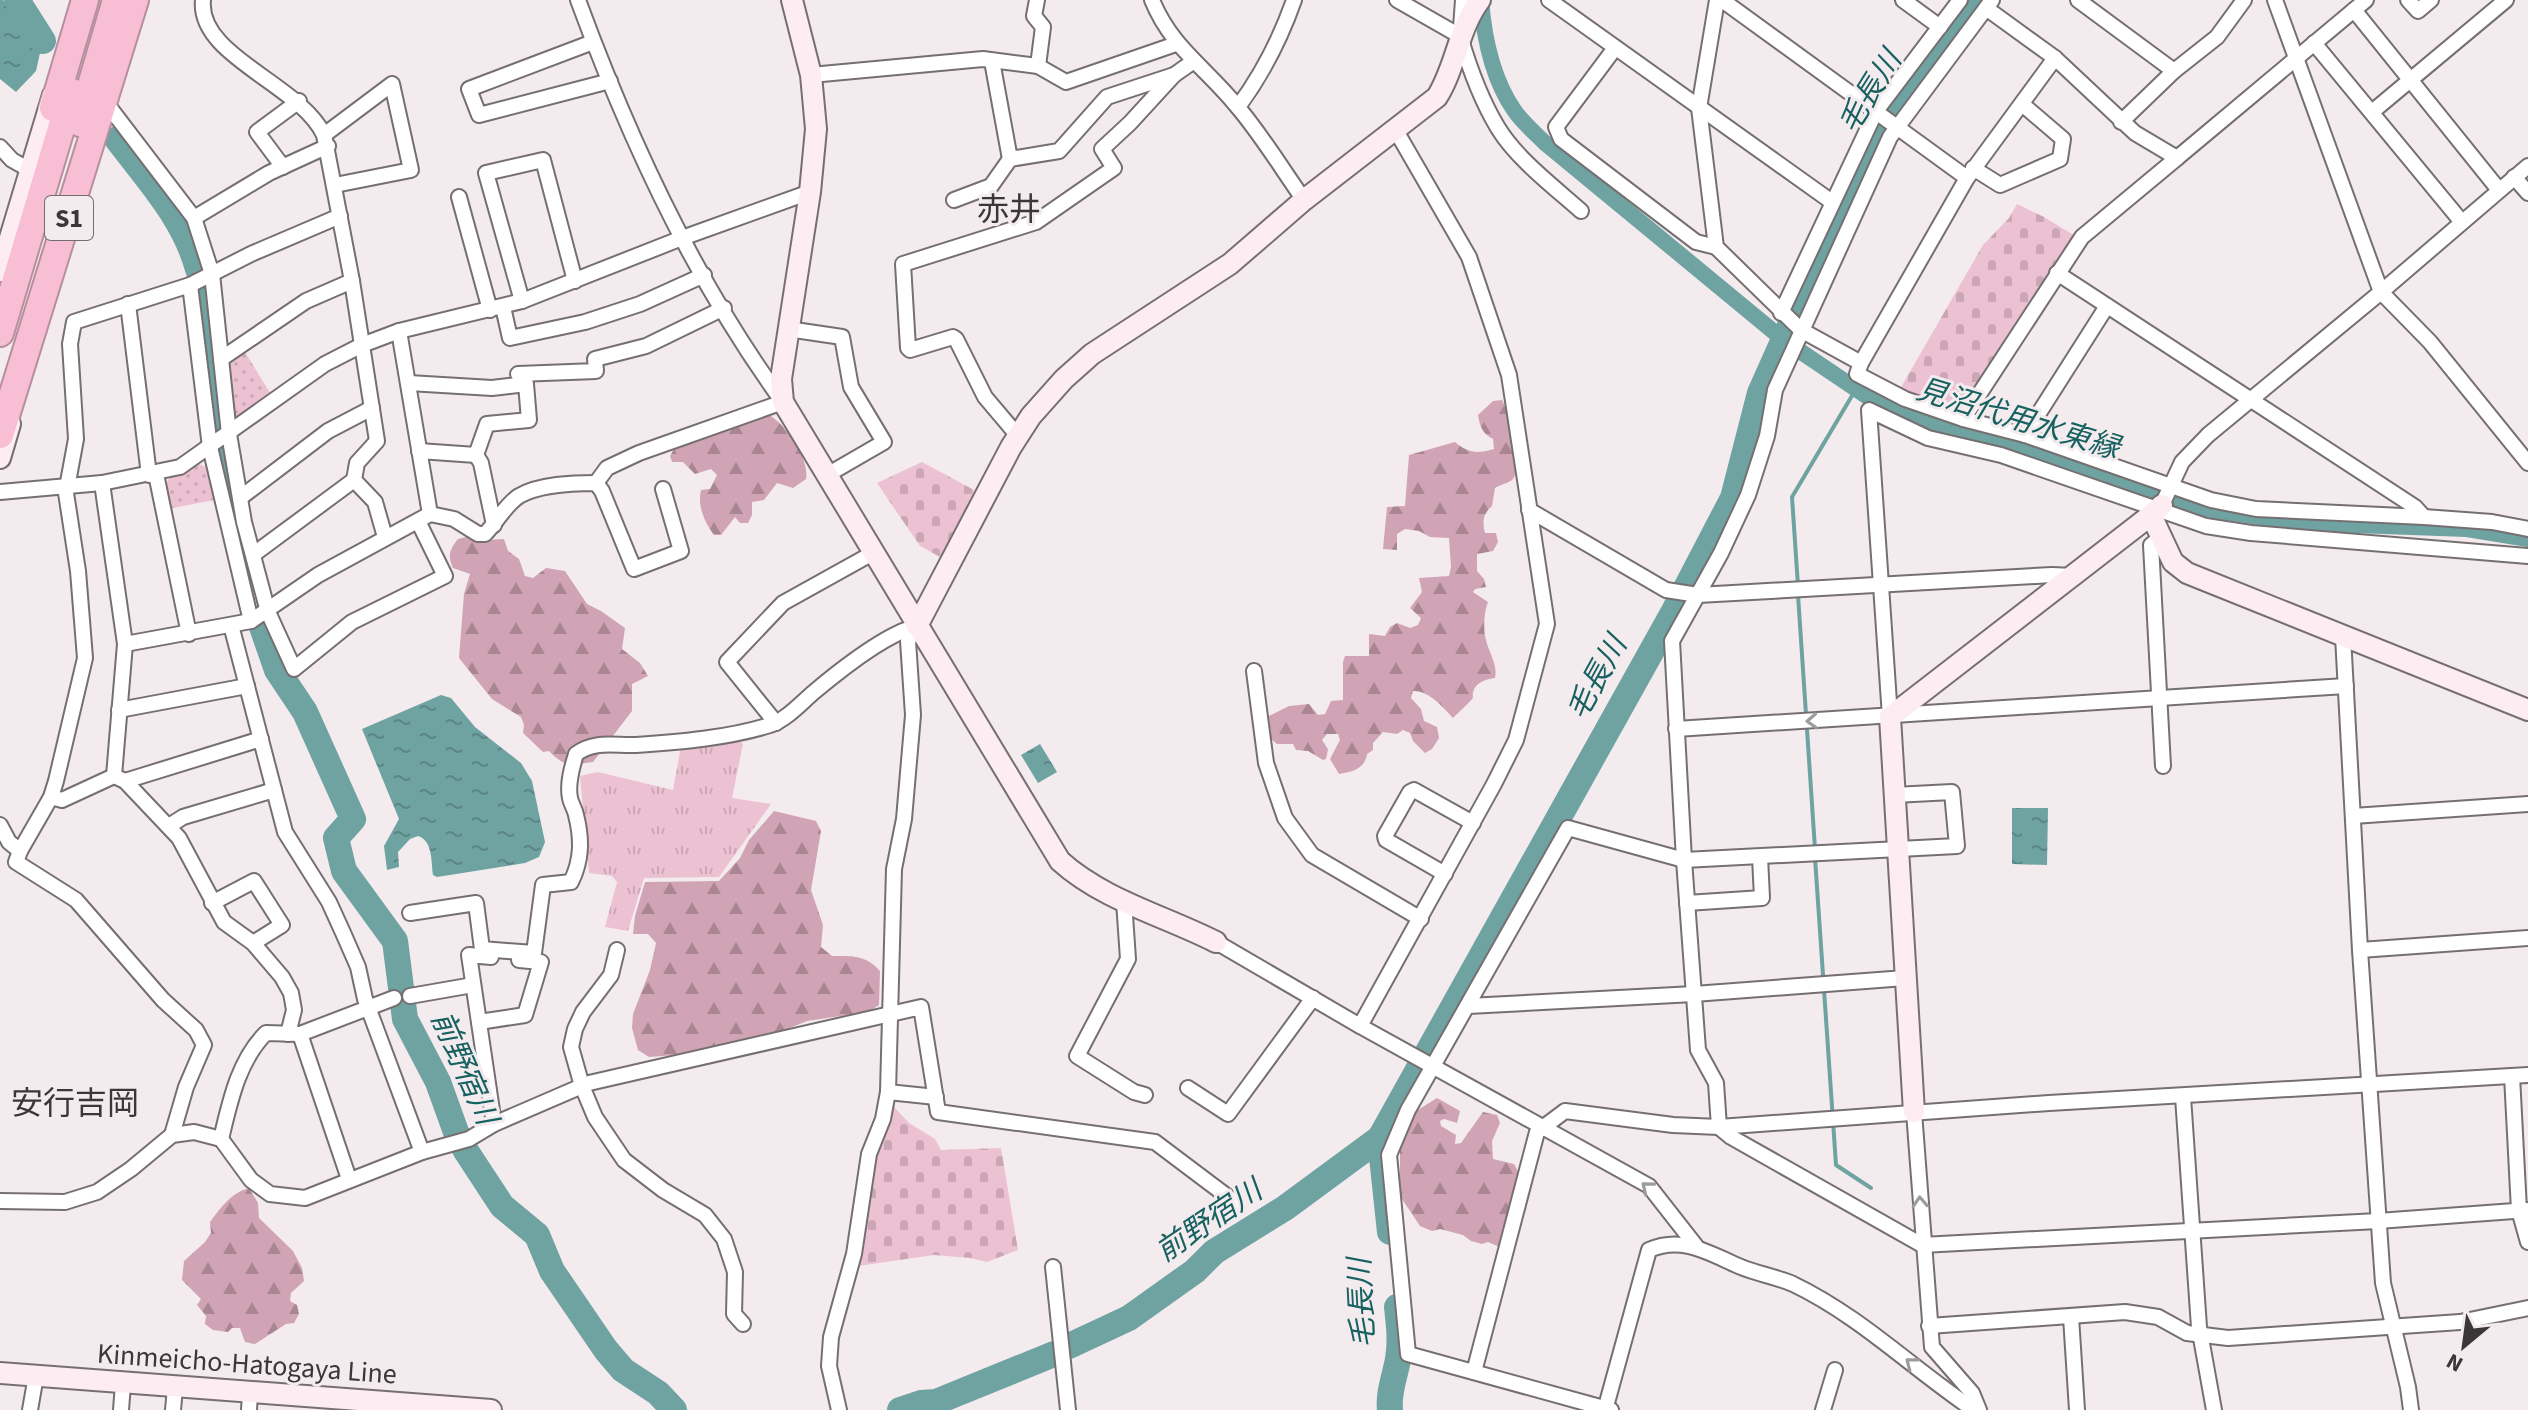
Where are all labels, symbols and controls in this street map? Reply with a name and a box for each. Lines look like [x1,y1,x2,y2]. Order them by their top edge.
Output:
water label: 毛長川 [1828,40,1914,142]
district label: 赤井 [977,187,1041,233]
road number: S1 [45,196,93,240]
water label: 見沼代用水東縁 [1911,368,2128,471]
water label: 毛長川 [1556,626,1639,728]
one-way arrow [1805,713,1818,730]
water label: 前野宿川 [420,1004,509,1134]
district label: 安行吉岡 [11,1081,139,1127]
water label: 前野宿川 [1147,1168,1273,1272]
one-way arrow [1641,1182,1656,1196]
one-way arrow [1912,1195,1929,1208]
water label: 毛長川 [1338,1254,1386,1349]
north arrow [2424,1306,2504,1386]
street label: Kinmeicho-Hatogaya Line [96,1334,398,1394]
text: N [2441,1345,2469,1380]
one-way arrow [1905,1359,1920,1373]

